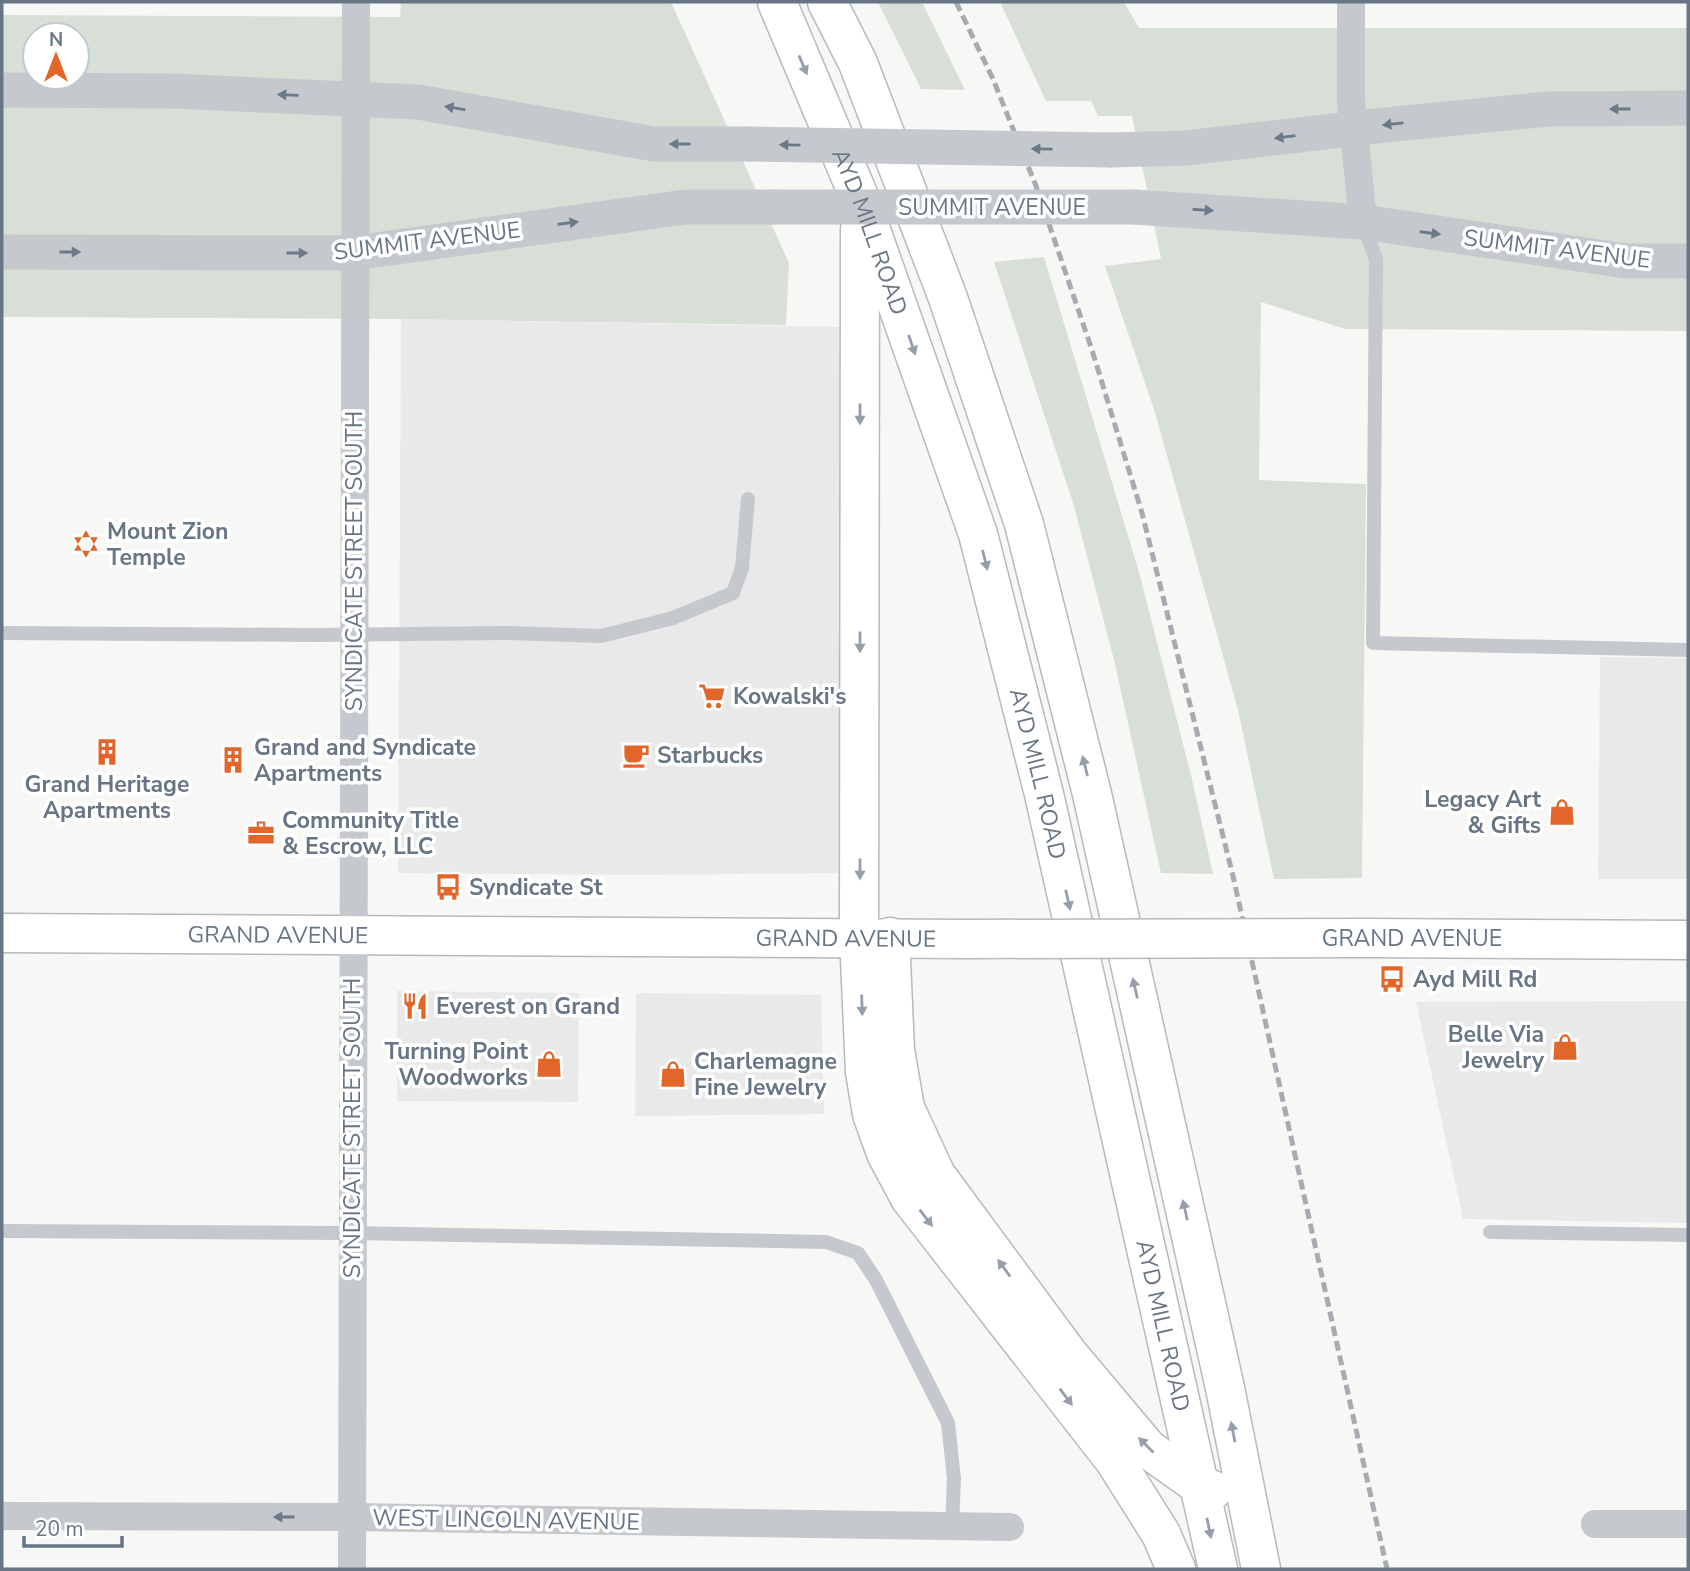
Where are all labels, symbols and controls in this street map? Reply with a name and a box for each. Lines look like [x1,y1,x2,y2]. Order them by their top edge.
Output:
north arrow [21,21,91,91]
text: N [49,27,63,53]
one-way arrow [798,54,809,75]
one-way arrow [277,90,299,101]
one-way arrow [444,103,466,114]
one-way arrow [1609,103,1631,115]
one-way arrow [1382,119,1404,130]
one-way arrow [1274,132,1296,143]
one-way arrow [668,138,690,150]
one-way arrow [779,139,801,151]
one-way arrow [1031,143,1053,155]
street label: AYD MILL ROAD [825,144,915,319]
street label: SUMMIT AVENUE [898,192,1086,223]
one-way arrow [1192,205,1214,216]
street label: SUMMIT AVENUE [332,214,522,268]
one-way arrow [557,218,579,229]
street label: SUMMIT AVENUE [1462,222,1652,276]
one-way arrow [1419,228,1441,239]
one-way arrow [59,247,81,258]
one-way arrow [287,247,309,259]
one-way arrow [907,335,918,356]
one-way arrow [854,404,866,426]
street label: SYNDICATE STREET SOUTH [339,411,370,711]
place label: Mount Zion Temple [107,516,229,573]
synagogue icon: Mount Zion Temple [71,529,101,559]
one-way arrow [980,550,991,572]
one-way arrow [854,631,866,653]
supermarket icon: Kowalski's [697,681,727,711]
place label: Kowalski's [733,681,846,712]
street label: AYD MILL ROAD [1002,685,1074,862]
place label: Grand and Syndicate Apartments [254,732,476,789]
building icon: Grand Heritage Apartments [92,737,122,767]
cafe icon: Starbucks [621,740,651,770]
place label: Starbucks [657,740,763,771]
building icon: Grand and Syndicate Apartments [218,745,248,775]
one-way arrow [1079,755,1090,777]
place label: Grand Heritage Apartments [25,769,189,826]
place label: Legacy Art & Gifts [1424,784,1541,841]
shop icon: Legacy Art & Gifts [1547,797,1577,827]
place label: Community Title & Escrow, LLC [282,805,459,862]
office icon: Community Title & Escrow, LLC [246,818,276,848]
one-way arrow [854,859,866,881]
bus stop icon: Syndicate St [433,872,463,902]
place label: Syndicate St [469,872,603,903]
one-way arrow [1063,889,1074,911]
street label: GRAND AVENUE [188,919,368,951]
street label: GRAND AVENUE [756,922,936,954]
street label: GRAND AVENUE [1322,923,1502,954]
bus stop icon: Ayd Mill Rd [1377,964,1407,994]
place label: Ayd Mill Rd [1413,964,1537,995]
one-way arrow [1130,977,1141,999]
street label: SYNDICATE STREET SOUTH [337,978,368,1278]
restaurant icon: Everest on Grand [400,991,430,1021]
place label: Everest on Grand [436,991,620,1022]
one-way arrow [857,994,868,1016]
place label: Belle Via Jewelry [1448,1019,1545,1076]
shop icon: Belle Via Jewelry [1550,1032,1580,1062]
place label: Turning Point Woodworks [384,1036,528,1093]
place label: Charlemagne Fine Jewelry [694,1046,837,1103]
shop icon: Turning Point Woodworks [534,1049,564,1079]
shop icon: Charlemagne Fine Jewelry [658,1059,688,1089]
one-way arrow [1179,1199,1190,1221]
one-way arrow [918,1209,932,1227]
street label: AYD MILL ROAD [1129,1237,1198,1415]
one-way arrow [998,1259,1012,1277]
one-way arrow [1058,1388,1073,1406]
one-way arrow [1227,1421,1238,1443]
one-way arrow [1138,1438,1155,1454]
street label: WEST LINCOLN AVENUE [372,1502,640,1538]
scale bar [24,1504,122,1548]
one-way arrow [273,1511,295,1523]
text: 20 m [35,1515,84,1543]
one-way arrow [1204,1517,1215,1539]

